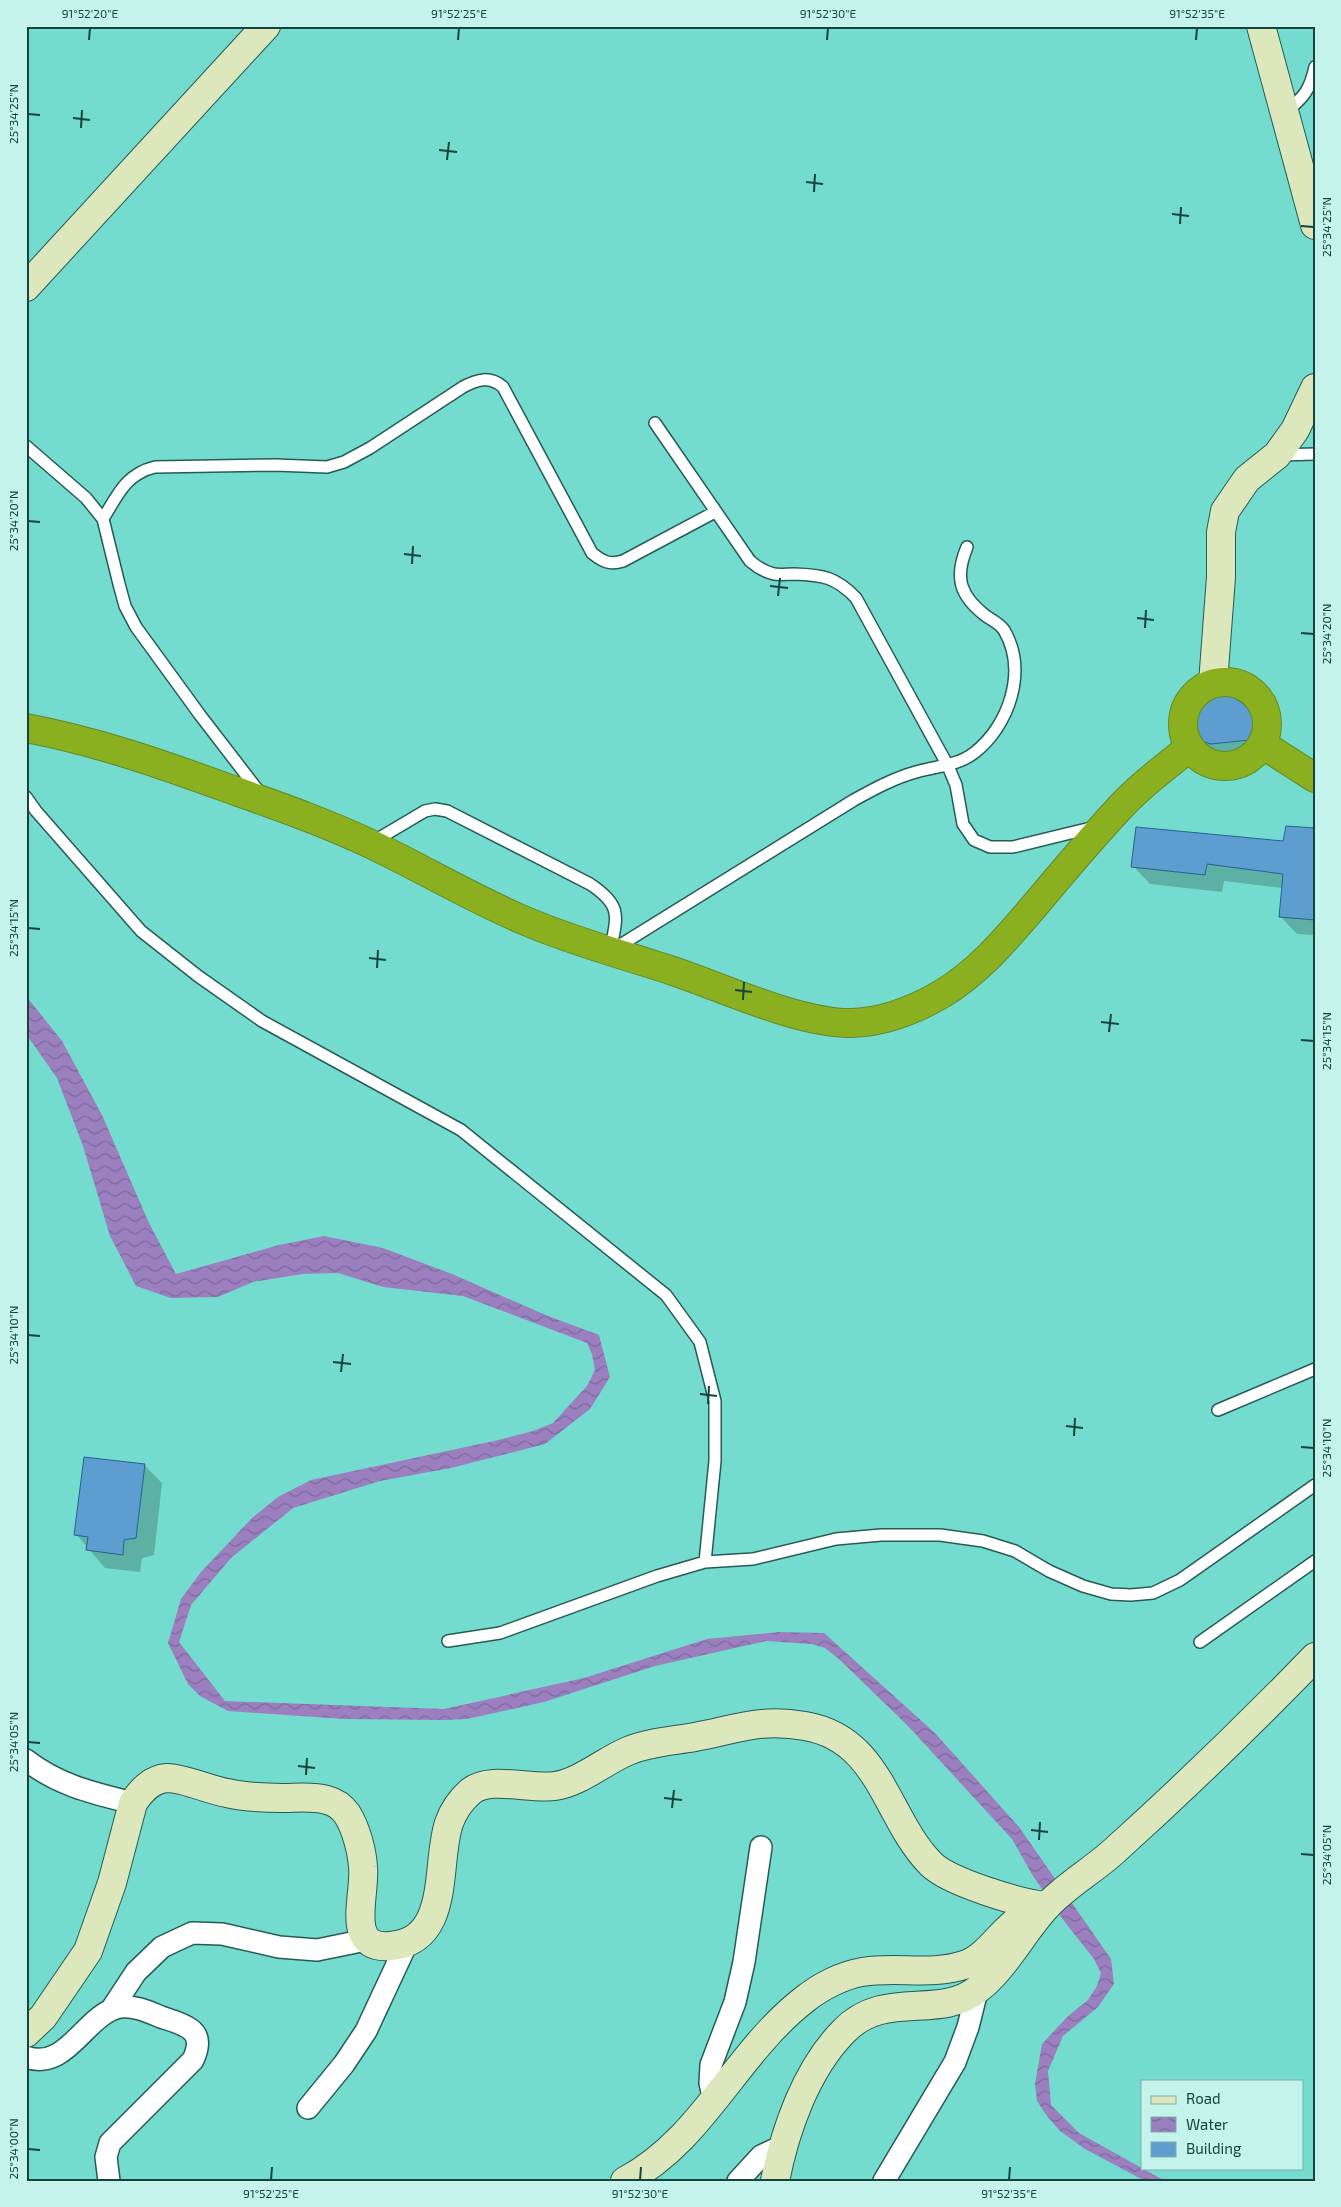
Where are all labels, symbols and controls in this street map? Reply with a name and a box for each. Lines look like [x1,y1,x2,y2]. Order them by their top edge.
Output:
text: 91°52'20"E [62,6,119,20]
text: 91°52'25"E [431,6,487,20]
text: 91°52'30"E [800,6,857,20]
text: 91°52'35"E [1169,6,1225,20]
text: 25°34'25"N [6,84,20,144]
text: 25°34'25"N [1319,197,1333,257]
text: 25°34'20"N [6,491,20,551]
text: 25°34'20"N [1319,604,1333,664]
text: 25°34'15"N [6,899,20,957]
text: 25°34'15"N [1319,1012,1333,1070]
text: 25°34'10"N [6,1306,20,1364]
text: 25°34'10"N [1319,1419,1333,1477]
text: 25°34'05"N [6,1712,20,1772]
text: 25°34'05"N [1319,1825,1333,1885]
legend [1141,2080,1304,2170]
text: Road [1186,2089,1221,2107]
text: Water [1186,2115,1228,2133]
text: 25°34'00"N [6,2118,20,2180]
text: Building [1186,2139,1242,2157]
text: 91°52'25"E [243,2186,299,2200]
text: 91°52'30"E [612,2186,669,2200]
text: 91°52'35"E [981,2186,1037,2200]

